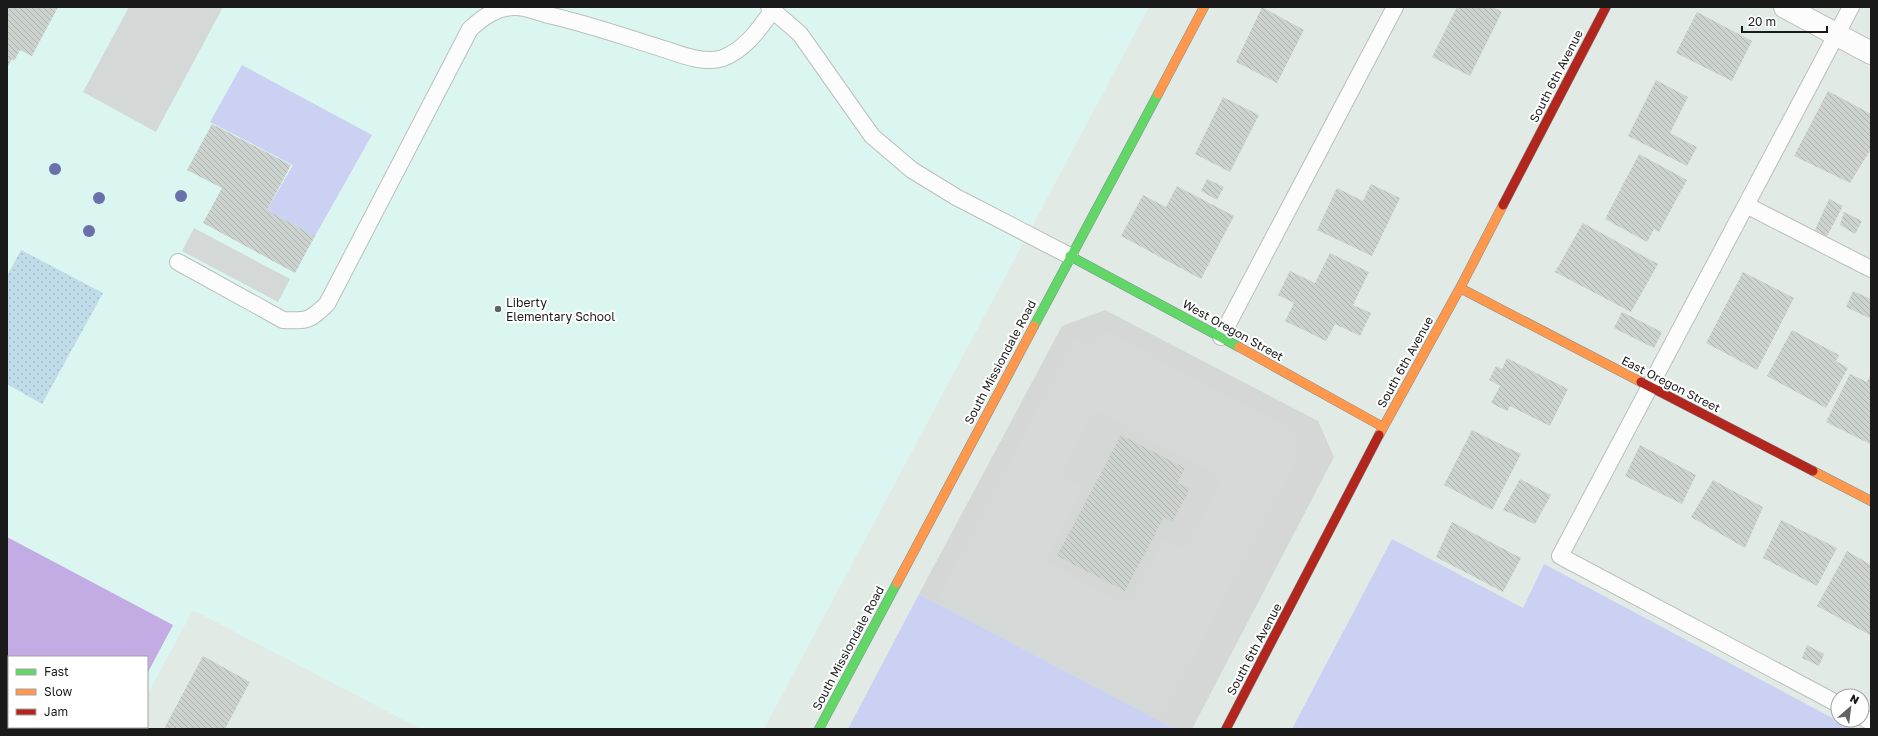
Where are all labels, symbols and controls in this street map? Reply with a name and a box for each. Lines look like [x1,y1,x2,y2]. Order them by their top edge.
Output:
scale bar [1742,8,1827,34]
text: 20 m [1748,14,1776,29]
street label: South 6th Avenue [1526,27,1586,125]
place label: Liberty Elementary School [506,295,615,324]
street label: West Oregon Street [1180,296,1286,364]
street label: South Missiondale Road [961,297,1039,427]
marker: Liberty Elementary School [493,304,503,314]
street label: South 6th Avenue [1374,314,1436,410]
street label: East Oregon Street [1619,353,1723,416]
street label: South Missiondale Road [809,583,887,713]
street label: South 6th Avenue [1223,600,1285,698]
legend [8,656,148,728]
text: Fast [44,664,69,679]
text: Slow [44,684,72,699]
north arrow [1830,688,1870,728]
text: N [1848,691,1862,706]
text: Jam [44,704,68,719]

